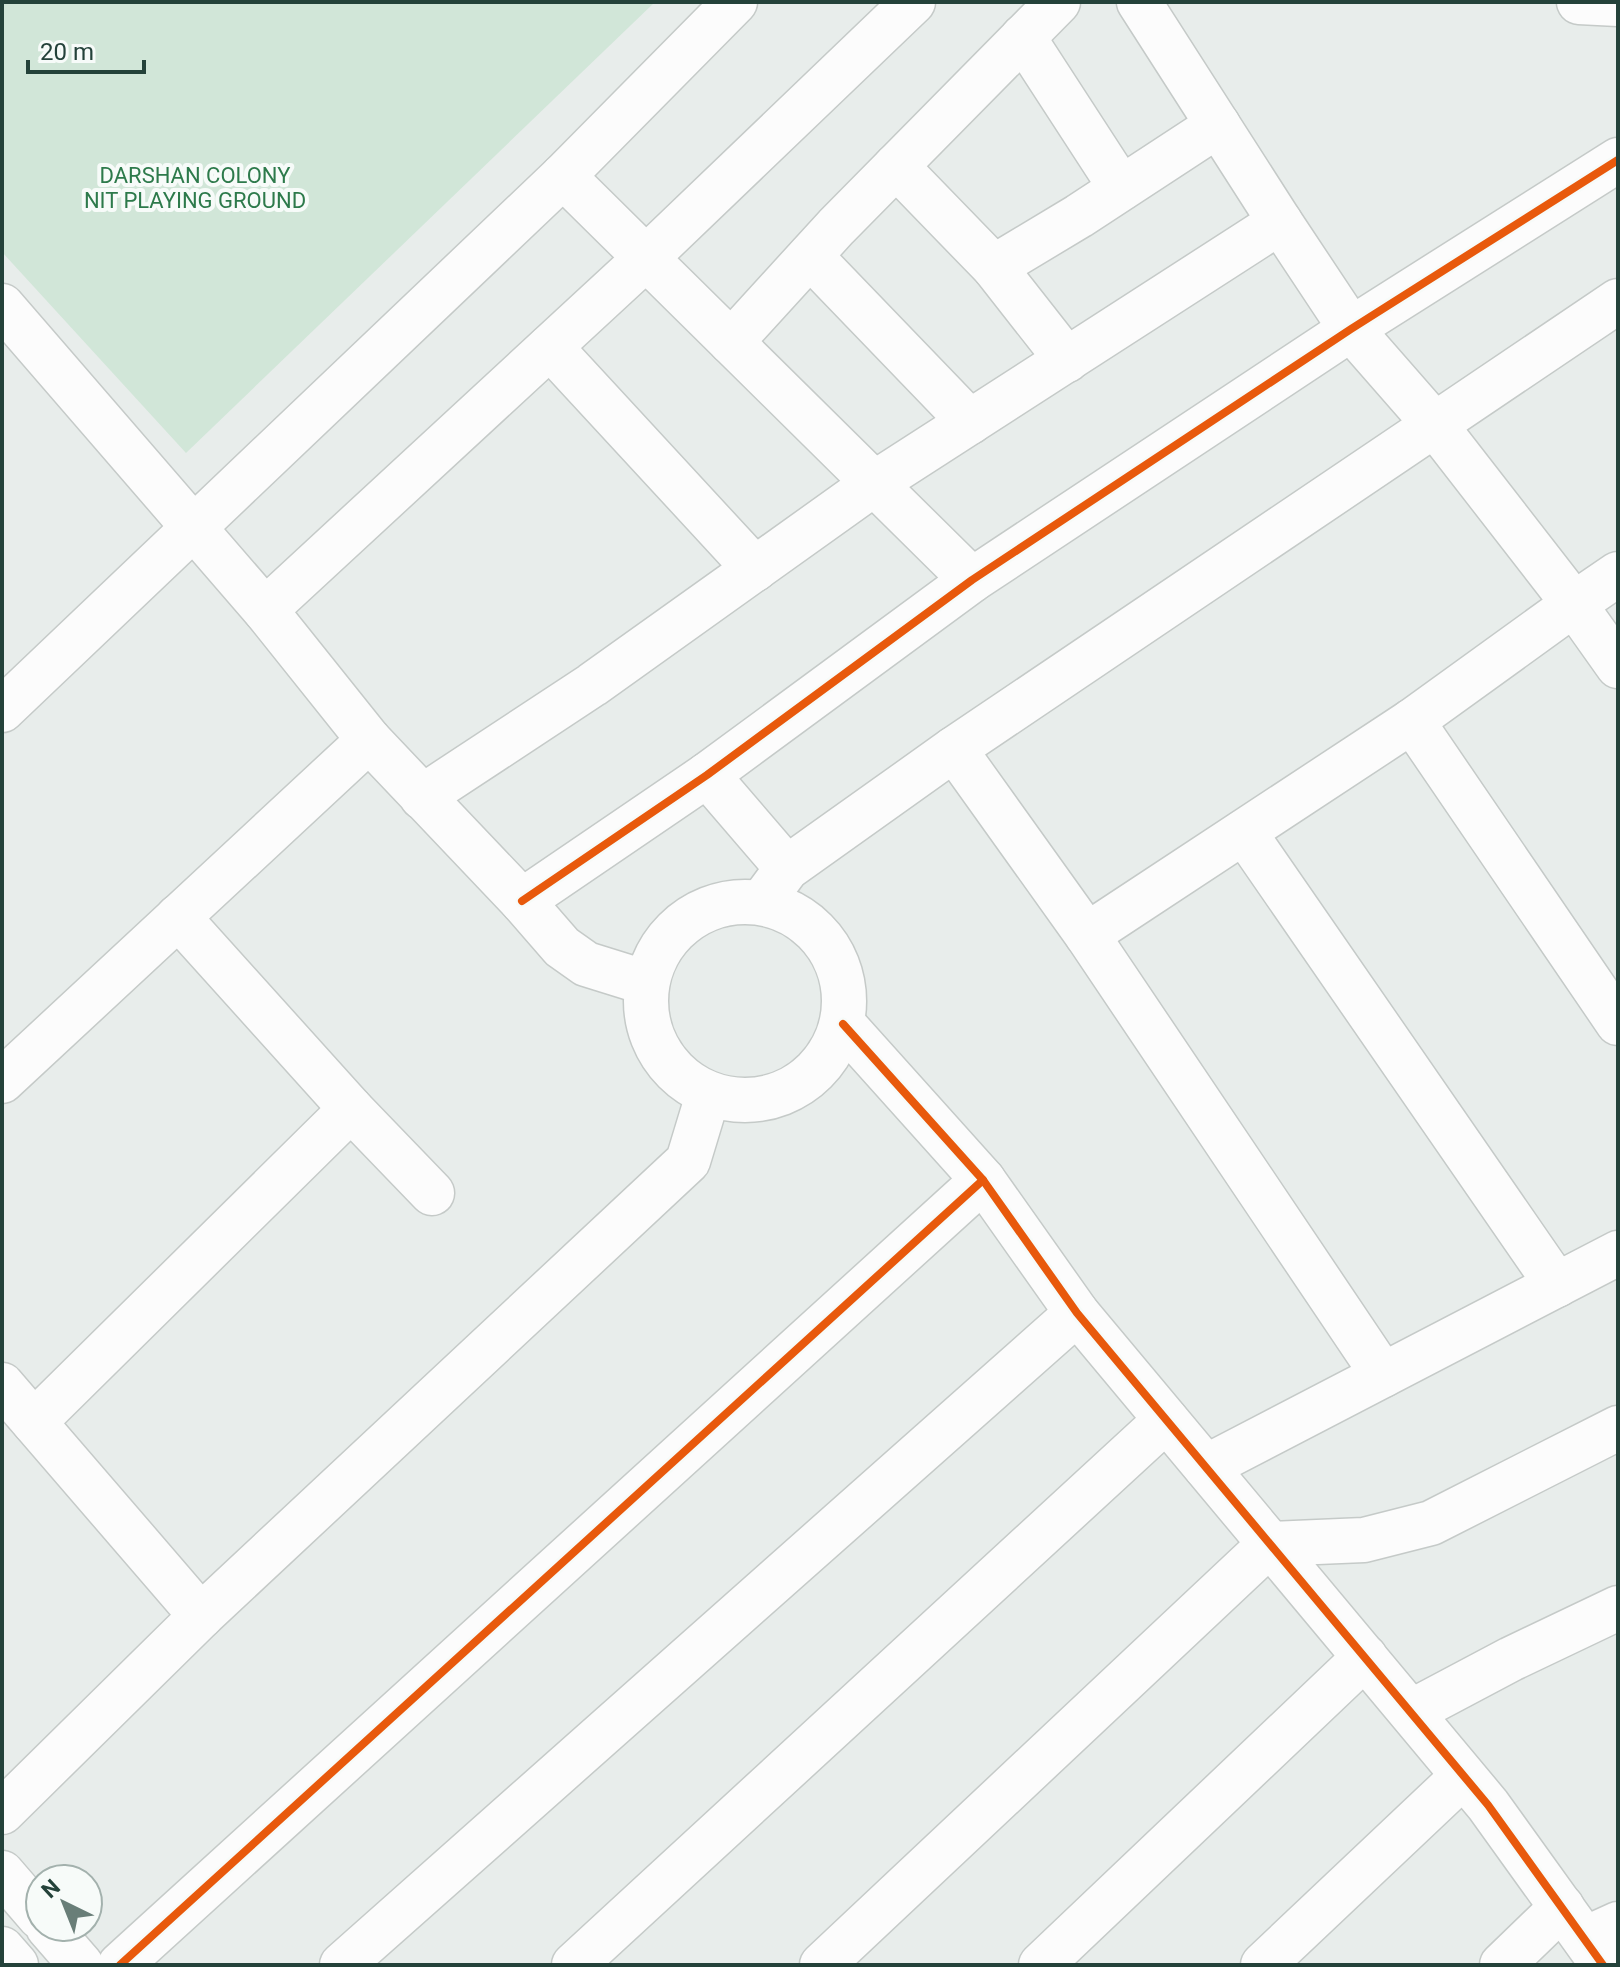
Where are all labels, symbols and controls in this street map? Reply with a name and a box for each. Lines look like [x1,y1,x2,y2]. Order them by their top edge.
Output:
scale bar [28,24,144,74]
text: 20 m [40,38,94,66]
park label: DARSHAN COLONY NIT PLAYING GROUND [84,163,306,213]
north arrow [24,1863,104,1943]
text: N [36,1874,65,1903]

